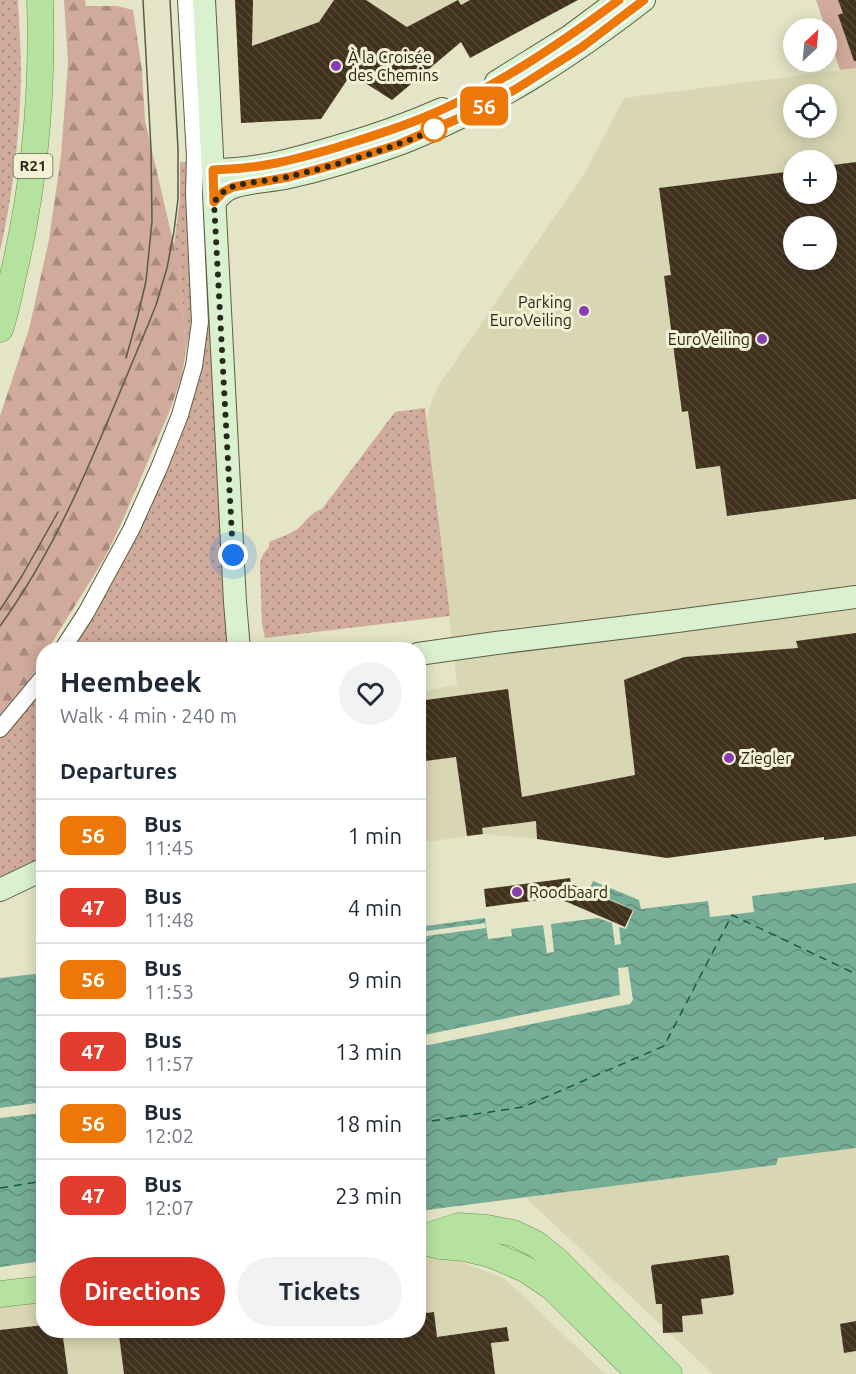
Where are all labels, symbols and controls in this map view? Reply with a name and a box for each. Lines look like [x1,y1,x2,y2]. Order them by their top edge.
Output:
north arrow [783,18,837,72]
map controls [783,18,837,270]
place label: À la Croisée des Chemins [348,46,438,84]
marker: À la Croisée des Chemins [329,59,343,73]
button: locate [783,84,837,138]
line badge: 56 [457,86,511,126]
text: 56 [472,94,496,118]
unlabelled marker [421,116,447,142]
button: + [783,150,837,204]
road number: R21 [14,154,52,178]
button: − [783,216,837,270]
place label: Parking EuroVeiling [490,293,572,329]
marker: Parking EuroVeiling [577,304,591,318]
place label: EuroVeiling [668,330,750,348]
marker: EuroVeiling [755,332,769,346]
your location [218,540,248,570]
button: heart [339,662,402,725]
text: Heembeek [60,666,201,697]
text: Walk · 4 min · 240 m [60,704,237,727]
place label: Ziegler [741,749,791,767]
marker: Ziegler [722,751,736,765]
text: Departures [60,758,177,783]
text: Bus [144,811,182,836]
text: 56 [81,823,105,847]
text: 1 min [348,823,402,848]
text: 11:45 [144,836,194,859]
text: Bus [144,883,182,908]
place label: Roodbaard [529,883,608,901]
marker: Roodbaard [510,885,524,899]
text: 47 [81,895,105,919]
text: 4 min [348,895,402,920]
text: 11:48 [144,908,194,931]
text: Bus [144,955,182,980]
text: 56 [81,967,105,991]
text: 9 min [348,967,402,992]
text: 11:53 [144,980,194,1003]
text: Bus [144,1027,182,1052]
text: 47 [81,1039,105,1063]
text: 13 min [335,1039,402,1064]
text: 11:57 [144,1052,194,1075]
text: Bus [144,1099,182,1124]
text: 56 [81,1111,105,1135]
text: 18 min [335,1111,402,1136]
text: 12:02 [144,1124,194,1147]
text: Bus [144,1171,182,1196]
text: 47 [81,1183,105,1207]
text: 23 min [335,1183,402,1208]
text: 12:07 [144,1196,194,1219]
button: Directions [60,1257,225,1326]
button: Tickets [237,1257,402,1326]

